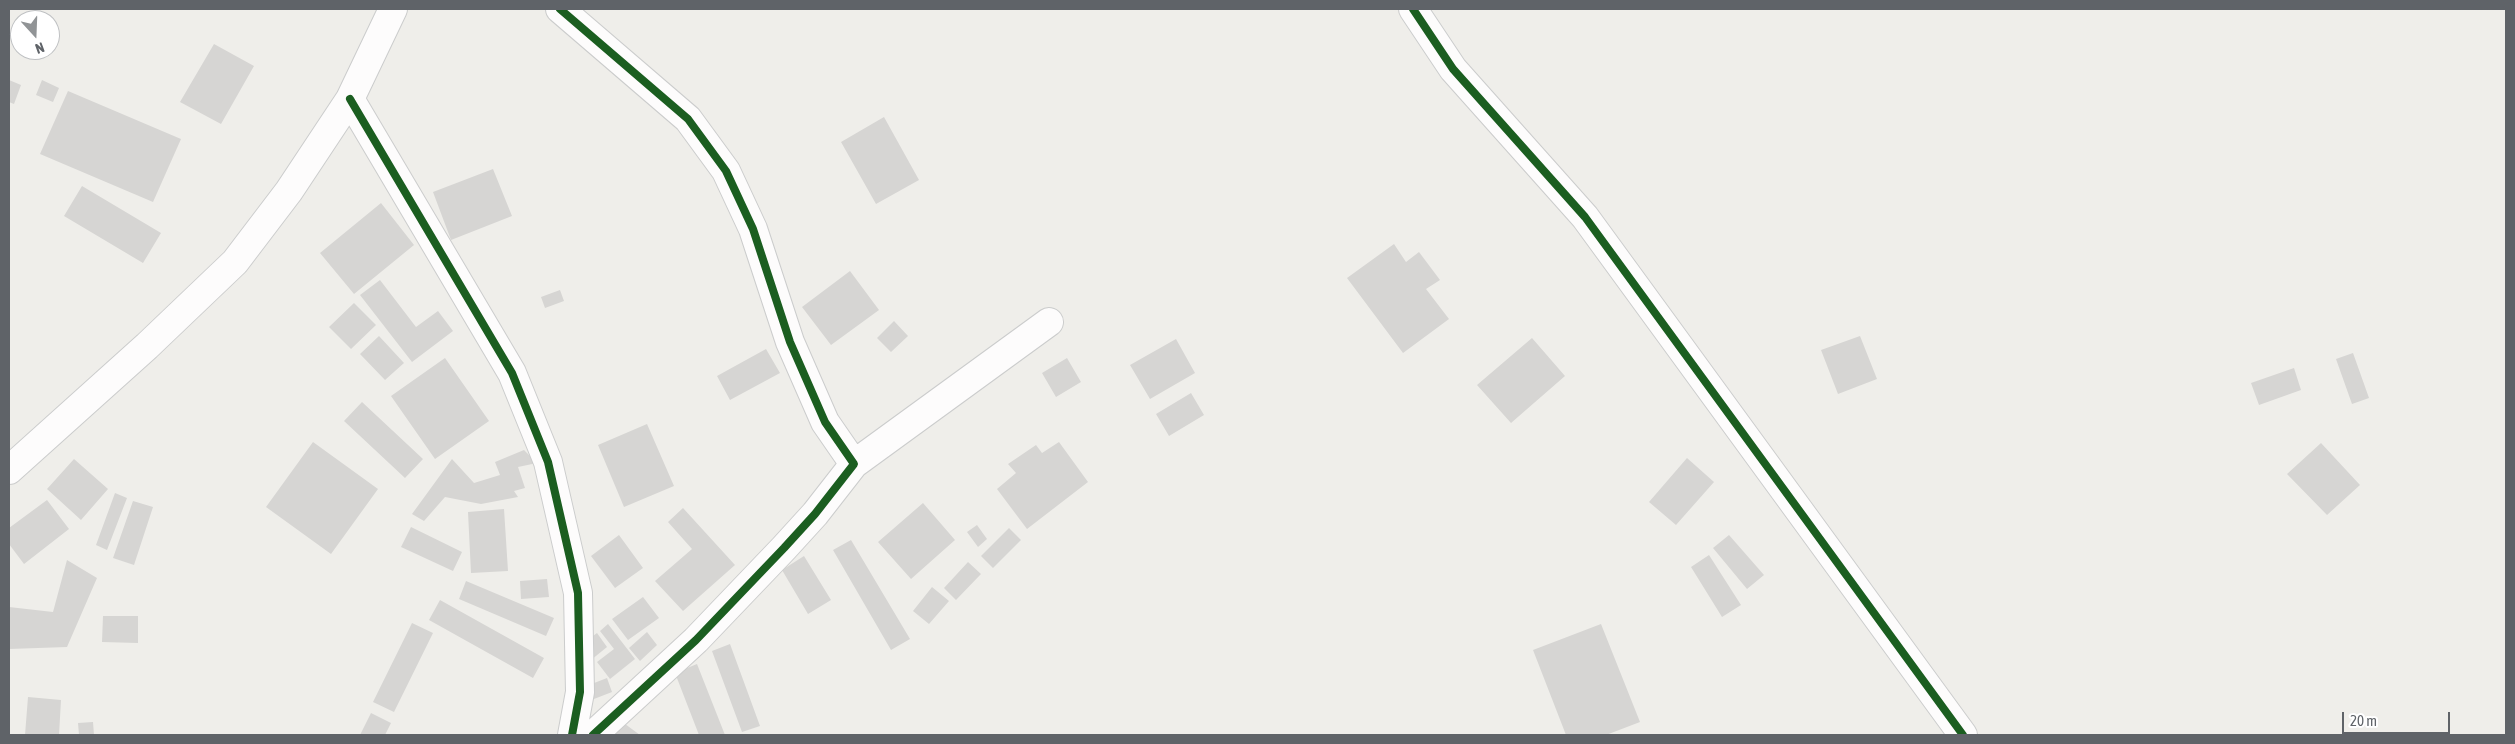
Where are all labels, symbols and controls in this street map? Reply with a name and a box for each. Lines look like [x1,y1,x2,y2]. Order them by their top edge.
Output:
north arrow [10,10,60,60]
text: N [33,39,46,57]
scale bar [2345,702,2452,734]
text: 20 m [2350,712,2377,729]

